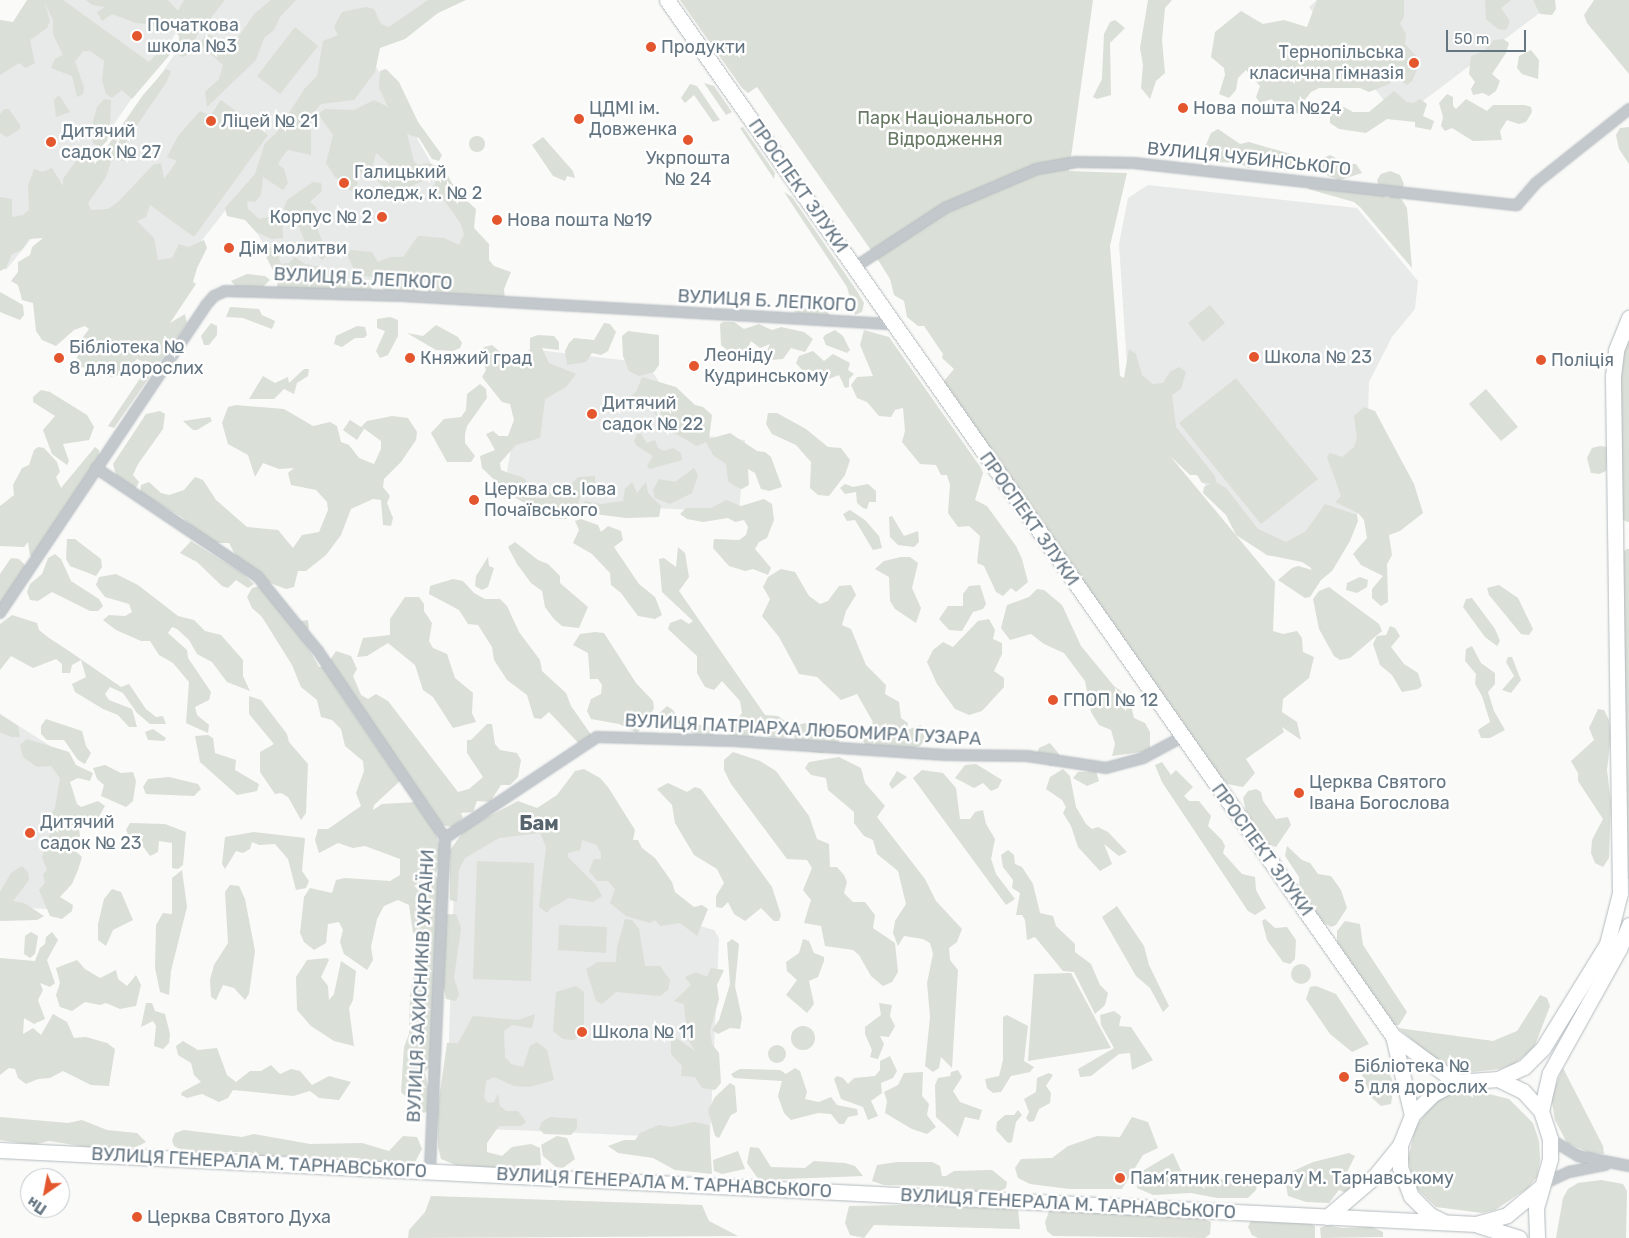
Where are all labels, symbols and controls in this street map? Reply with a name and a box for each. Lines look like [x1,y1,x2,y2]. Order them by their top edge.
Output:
place label: Початкова школа №3 [147,15,239,58]
scale bar [1449,20,1529,52]
marker: Початкова школа №3 [131,30,143,42]
text: 50 m [1454,30,1489,48]
place label: Продукти [661,36,745,58]
marker: Продукти [645,41,657,53]
place label: Тернопільська класична гімназія [1249,42,1404,84]
marker: Тернопільська класична гімназія [1408,57,1420,69]
place label: Нова пошта №24 [1193,97,1342,119]
place label: ЦДМІ ім. Довженка [589,98,677,140]
marker: Нова пошта №24 [1177,102,1189,114]
park label: Парк Національного Відродження [857,108,1033,150]
place label: Ліцей № 21 [221,110,318,132]
marker: ЦДМІ ім. Довженка [573,113,585,125]
marker: Ліцей № 21 [205,115,217,127]
street label: ПРОСПЕКТ ЗЛУКИ [744,115,852,257]
place label: Дитячий садок № 27 [61,121,161,163]
marker: Укрпошта № 24 [682,134,694,146]
marker: Дитячий садок № 27 [45,136,57,148]
street label: ВУЛИЦЯ ЧУБИНСЬКОГО [1146,138,1352,180]
place label: Укрпошта № 24 [646,148,730,190]
place label: Галицький коледж, к. № 2 [354,162,482,204]
marker: Галицький коледж, к. № 2 [338,177,350,189]
place label: Корпус № 2 [270,206,372,228]
place label: Нова пошта №19 [507,209,653,231]
marker: Корпус № 2 [376,211,388,223]
marker: Нова пошта №19 [491,214,503,226]
place label: Дім молитви [239,237,347,259]
marker: Дім молитви [223,242,235,254]
street label: ВУЛИЦЯ Б. ЛЕПКОГО [273,264,453,294]
street label: ВУЛИЦЯ Б. ЛЕПКОГО [677,286,857,316]
place label: Бібліотека № 8 для дорослих [69,337,204,379]
place label: Леоніду Кудринському [704,345,829,388]
place label: Школа № 23 [1264,346,1372,368]
place label: Княжий град [420,347,532,369]
place label: Поліція [1551,349,1614,371]
marker: Школа № 23 [1248,351,1260,363]
marker: Бібліотека № 8 для дорослих [53,352,65,364]
marker: Княжий град [404,352,416,364]
marker: Поліція [1535,354,1547,366]
marker: Леоніду Кудринському [688,360,700,372]
place label: Дитячий садок № 22 [602,393,703,436]
marker: Дитячий садок № 22 [586,408,598,420]
street label: ПРОСПЕКТ ЗЛУКИ [975,448,1083,590]
place label: Церква св. Іова Почаївського [484,479,616,522]
marker: Церква св. Іова Почаївського [468,494,480,506]
place label: ГПОП № 12 [1063,689,1158,711]
marker: ГПОП № 12 [1047,694,1059,706]
street label: ВУЛИЦЯ ПАТРІАРХА ЛЮБОМИРА ГУЗАРА [624,710,982,750]
place label: Церква Святого Івана Богослова [1309,772,1450,814]
street label: ПРОСПЕКТ ЗЛУКИ [1207,780,1317,920]
marker: Церква Святого Івана Богослова [1293,787,1305,799]
district label: Бам [519,811,559,835]
place label: Дитячий садок № 23 [40,812,142,854]
marker: Дитячий садок № 23 [24,827,36,839]
street label: ВУЛИЦЯ ЗАХИСНИКІВ УКРАЇНИ [403,849,439,1123]
place label: Школа № 11 [592,1021,694,1043]
marker: Школа № 11 [576,1026,588,1038]
place label: Бібліотека № 5 для дорослих [1354,1056,1488,1098]
marker: Бібліотека № 5 для дорослих [1338,1071,1350,1083]
street label: ВУЛИЦЯ ГЕНЕРАЛА М. ТАРНАВСЬКОГО [91,1143,427,1183]
street label: ВУЛИЦЯ ГЕНЕРАЛА М. ТАРНАВСЬКОГО [496,1163,832,1203]
place label: Пам’ятник генералу М. Тарнавському [1130,1167,1454,1189]
north arrow [20,1168,70,1218]
marker: Пам’ятник генералу М. Тарнавському [1114,1172,1126,1184]
street label: ВУЛИЦЯ ГЕНЕРАЛА М. ТАРНАВСЬКОГО [900,1184,1236,1224]
text: Пн [24,1193,50,1218]
place label: Церква Святого Духа [147,1206,331,1228]
marker: Церква Святого Духа [131,1211,143,1223]

